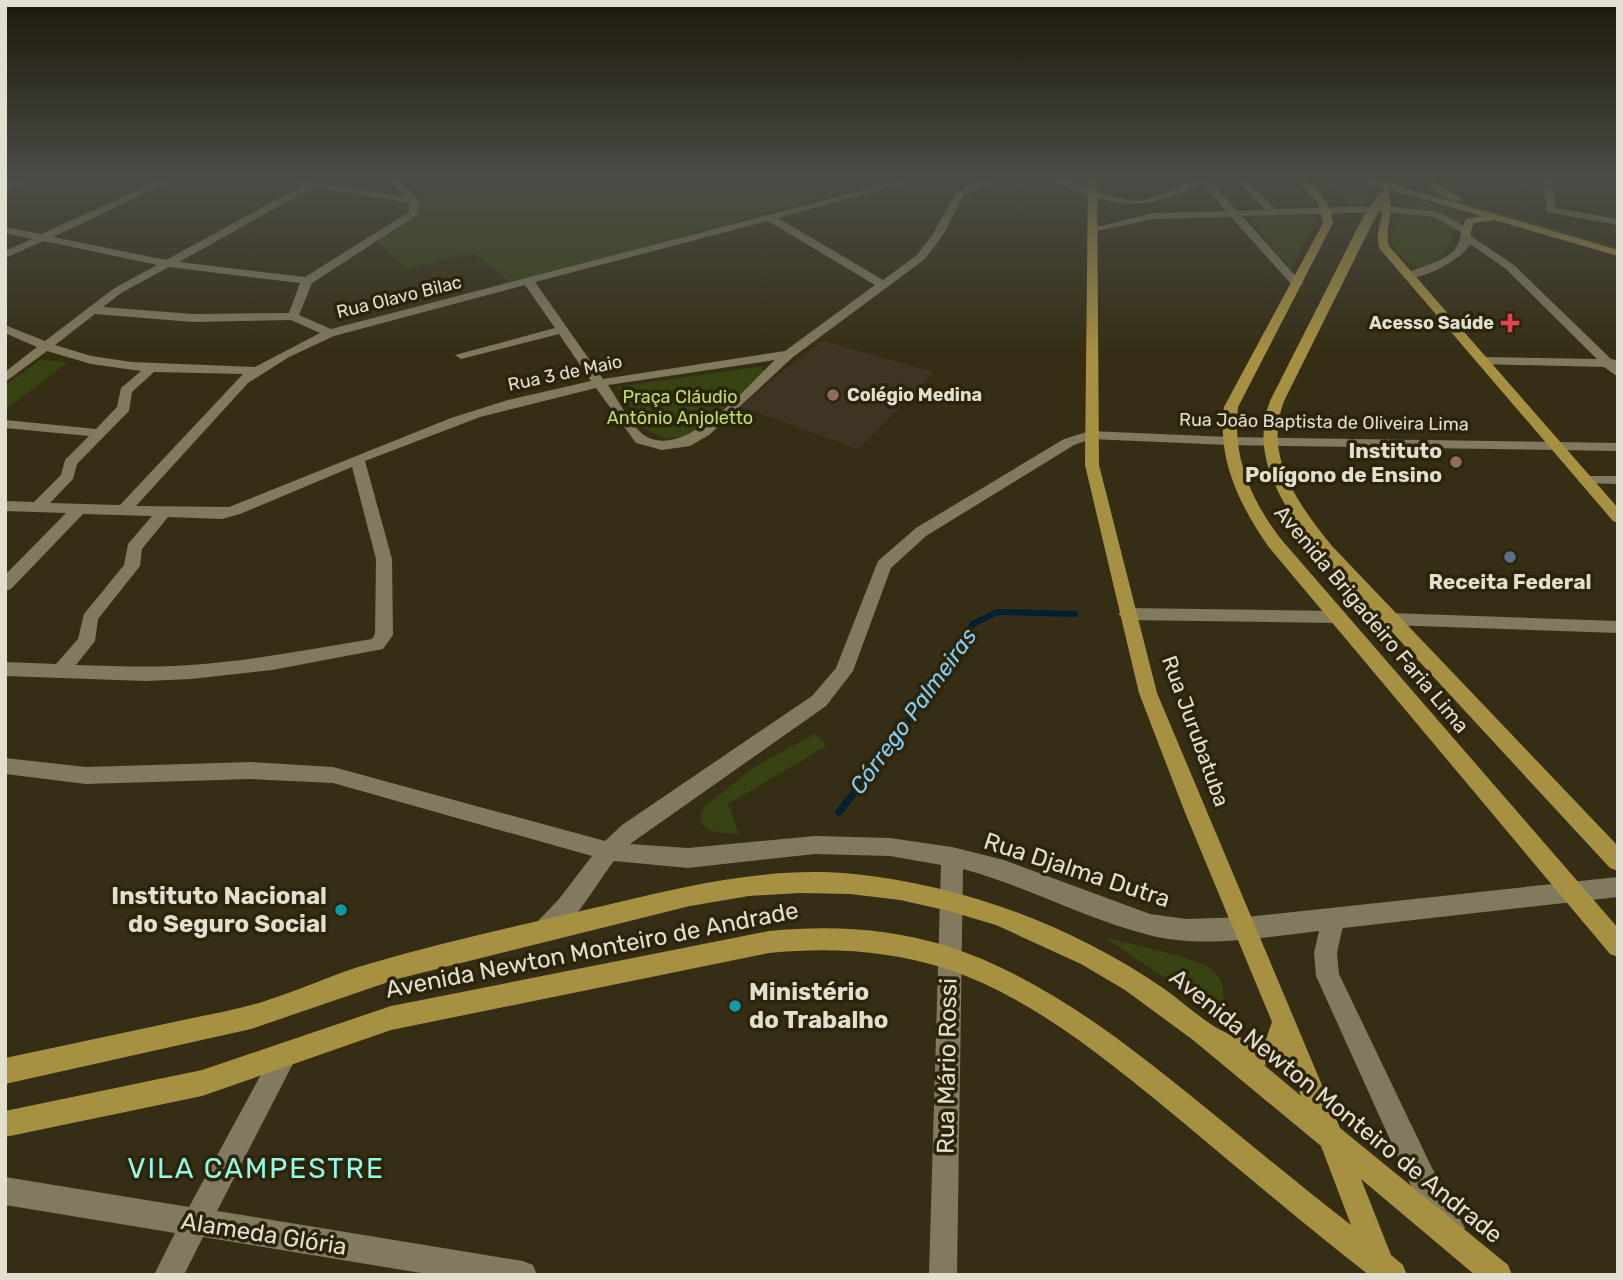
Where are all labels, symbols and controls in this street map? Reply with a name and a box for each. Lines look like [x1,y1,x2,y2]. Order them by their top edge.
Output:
street label: Rua Olavo Bilac [334,271,464,323]
place label: Acesso Saúde [1369,312,1494,334]
marker: Acesso Saúde [1500,313,1520,333]
street label: Rua 3 de Maio [506,350,624,396]
place label: Colégio Medina [847,384,982,406]
park label: Praça Cláudio Antônio Anjoletto [607,386,753,429]
marker: Colégio Medina [825,387,841,403]
street label: Rua João Baptista de Oliveira Lima [1179,408,1469,436]
place label: Instituto Polígono de Ensino [1245,438,1442,487]
marker: Instituto Polígono de Ensino [1448,454,1464,470]
street label: Avenida Brigadeiro Faria Lima [1269,500,1475,738]
marker: Receita Federal [1502,549,1518,565]
place label: Receita Federal [1428,569,1592,594]
water label: Córrego Palmeiras [843,622,983,799]
street label: Rua Jurubatuba [1157,652,1235,810]
street label: Rua Djalma Dutra [980,827,1174,913]
place label: Instituto Nacional do Seguro Social [111,882,327,938]
street label: Avenida Newton Monteiro de Andrade [383,896,801,1004]
marker: Instituto Nacional do Seguro Social [333,902,349,918]
street label: Avenida Newton Monteiro de Andrade [1164,963,1508,1249]
place label: Ministério do Trabalho [749,978,889,1034]
street label: Rua Mário Rossi [931,978,963,1154]
marker: Ministério do Trabalho [727,998,743,1014]
district label: VILA CAMPESTRE [127,1152,385,1185]
street label: Alameda Glória [179,1207,349,1261]

